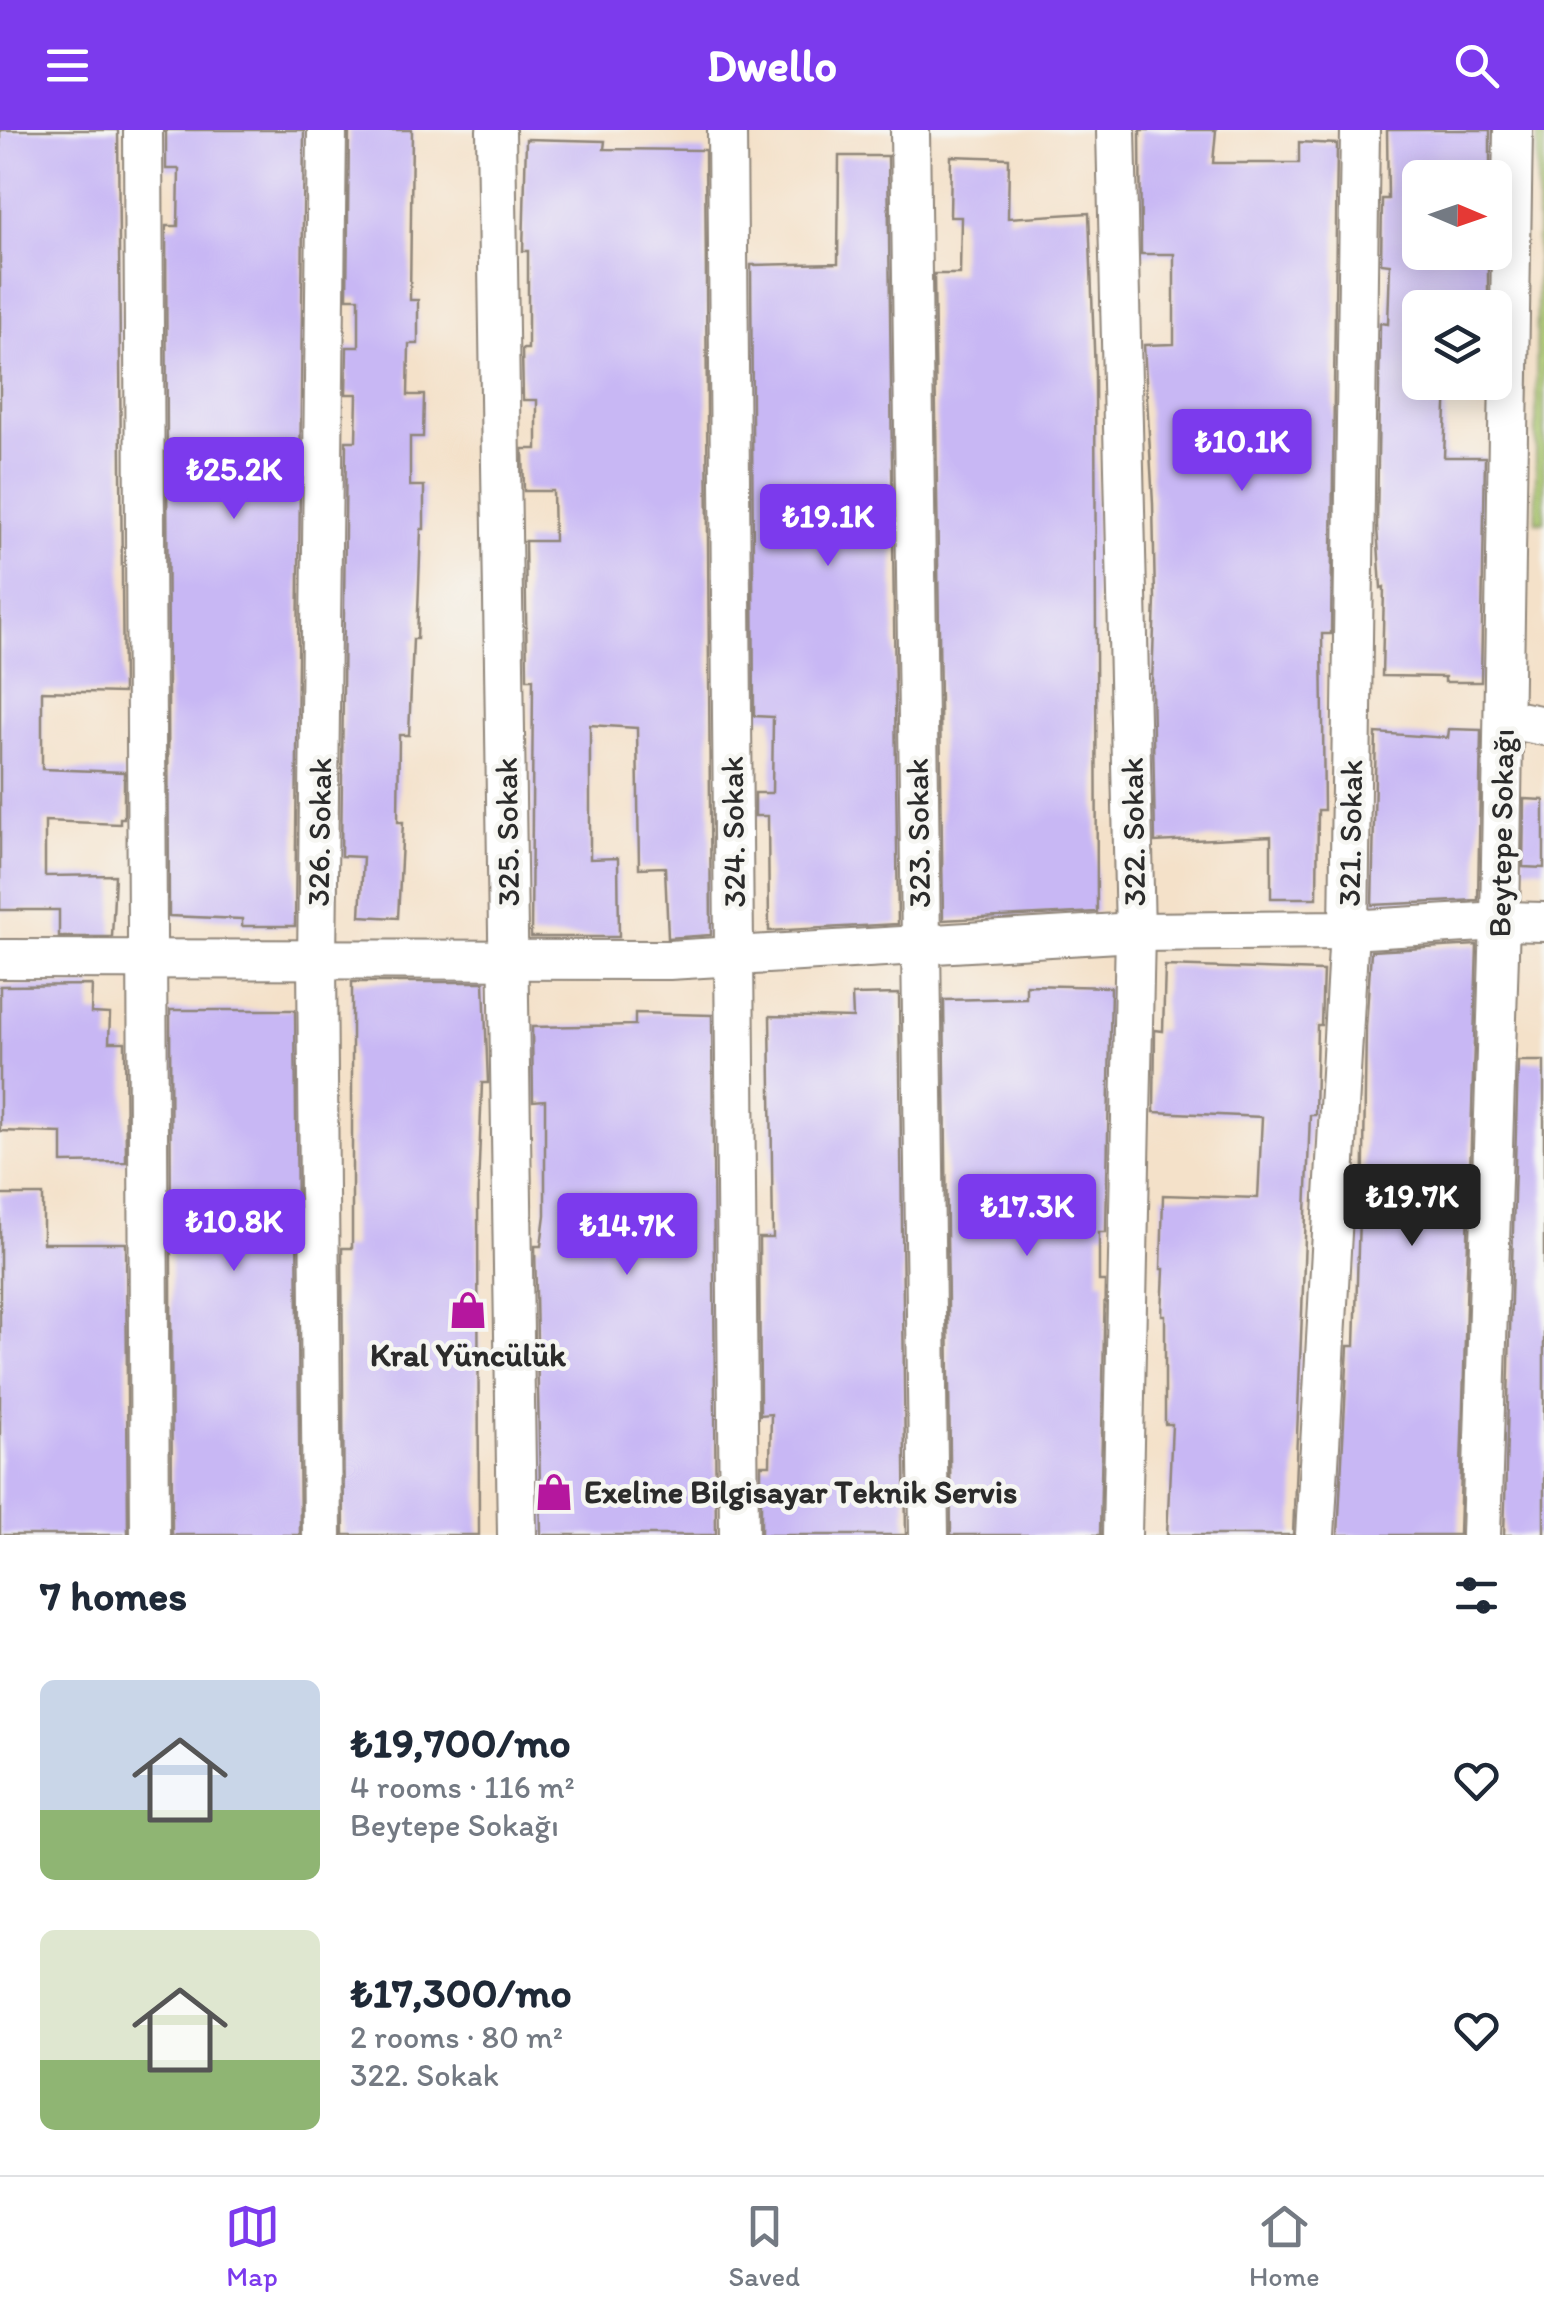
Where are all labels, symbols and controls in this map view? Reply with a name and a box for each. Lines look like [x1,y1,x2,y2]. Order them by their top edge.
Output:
icon: menu [40,38,95,93]
text: Dwello [707,38,837,92]
icon: search [1449,38,1504,93]
north arrow [1402,160,1512,270]
map controls [1402,160,1512,400]
button: layers [1402,290,1512,400]
pin: ₺10.1K [1161,409,1323,494]
text: ₺10.1K [1195,422,1289,460]
pin: ₺25.2K [153,437,315,522]
text: ₺25.2K [186,450,282,488]
pin: ₺19.1K [747,484,909,569]
text: ₺19.1K [782,497,874,535]
street label: Beytepe Sokağı [1480,728,1522,938]
street label: 324. Sokak [713,756,753,908]
street label: 326. Sokak [299,757,339,907]
street label: 325. Sokak [487,757,527,907]
street label: 322. Sokak [1113,757,1153,907]
street label: 323. Sokak [898,758,938,908]
street label: 321. Sokak [1330,759,1370,907]
pin: ₺19.7K [1331,1164,1493,1249]
pin: ₺17.3K [946,1174,1108,1259]
text: ₺19.7K [1366,1177,1459,1215]
text: ₺17.3K [980,1187,1074,1225]
pin: ₺10.8K [153,1189,315,1274]
pin: ₺14.7K [546,1193,708,1278]
text: ₺10.8K [185,1202,283,1240]
text: ₺14.7K [579,1206,675,1244]
shop icon: Kral Yüncülük [447,1289,489,1331]
place label: Kral Yüncülük [370,1336,566,1374]
shop icon: Exeline Bilgisayar Teknik Servis [533,1471,575,1513]
place label: Exeline Bilgisayar Teknik Servis [584,1473,1017,1511]
icon: filters [1449,1568,1504,1623]
text: 7 homes [40,1570,187,1621]
text: ₺19,700/mo [350,1717,571,1768]
icon: home [120,1720,240,1840]
icon: heart [1449,1753,1504,1808]
text: 4 rooms · 116 m² [350,1768,575,1806]
text: Beytepe Sokağı [350,1806,559,1844]
text: ₺17,300/mo [350,1967,572,2018]
icon: home [120,1970,240,2090]
icon: heart [1449,2003,1504,2058]
text: 2 rooms · 80 m² [350,2018,563,2056]
text: 322. Sokak [350,2056,499,2094]
tab: Map [225,2199,280,2293]
tab: Saved [729,2199,800,2293]
tab: Home [1249,2199,1320,2293]

